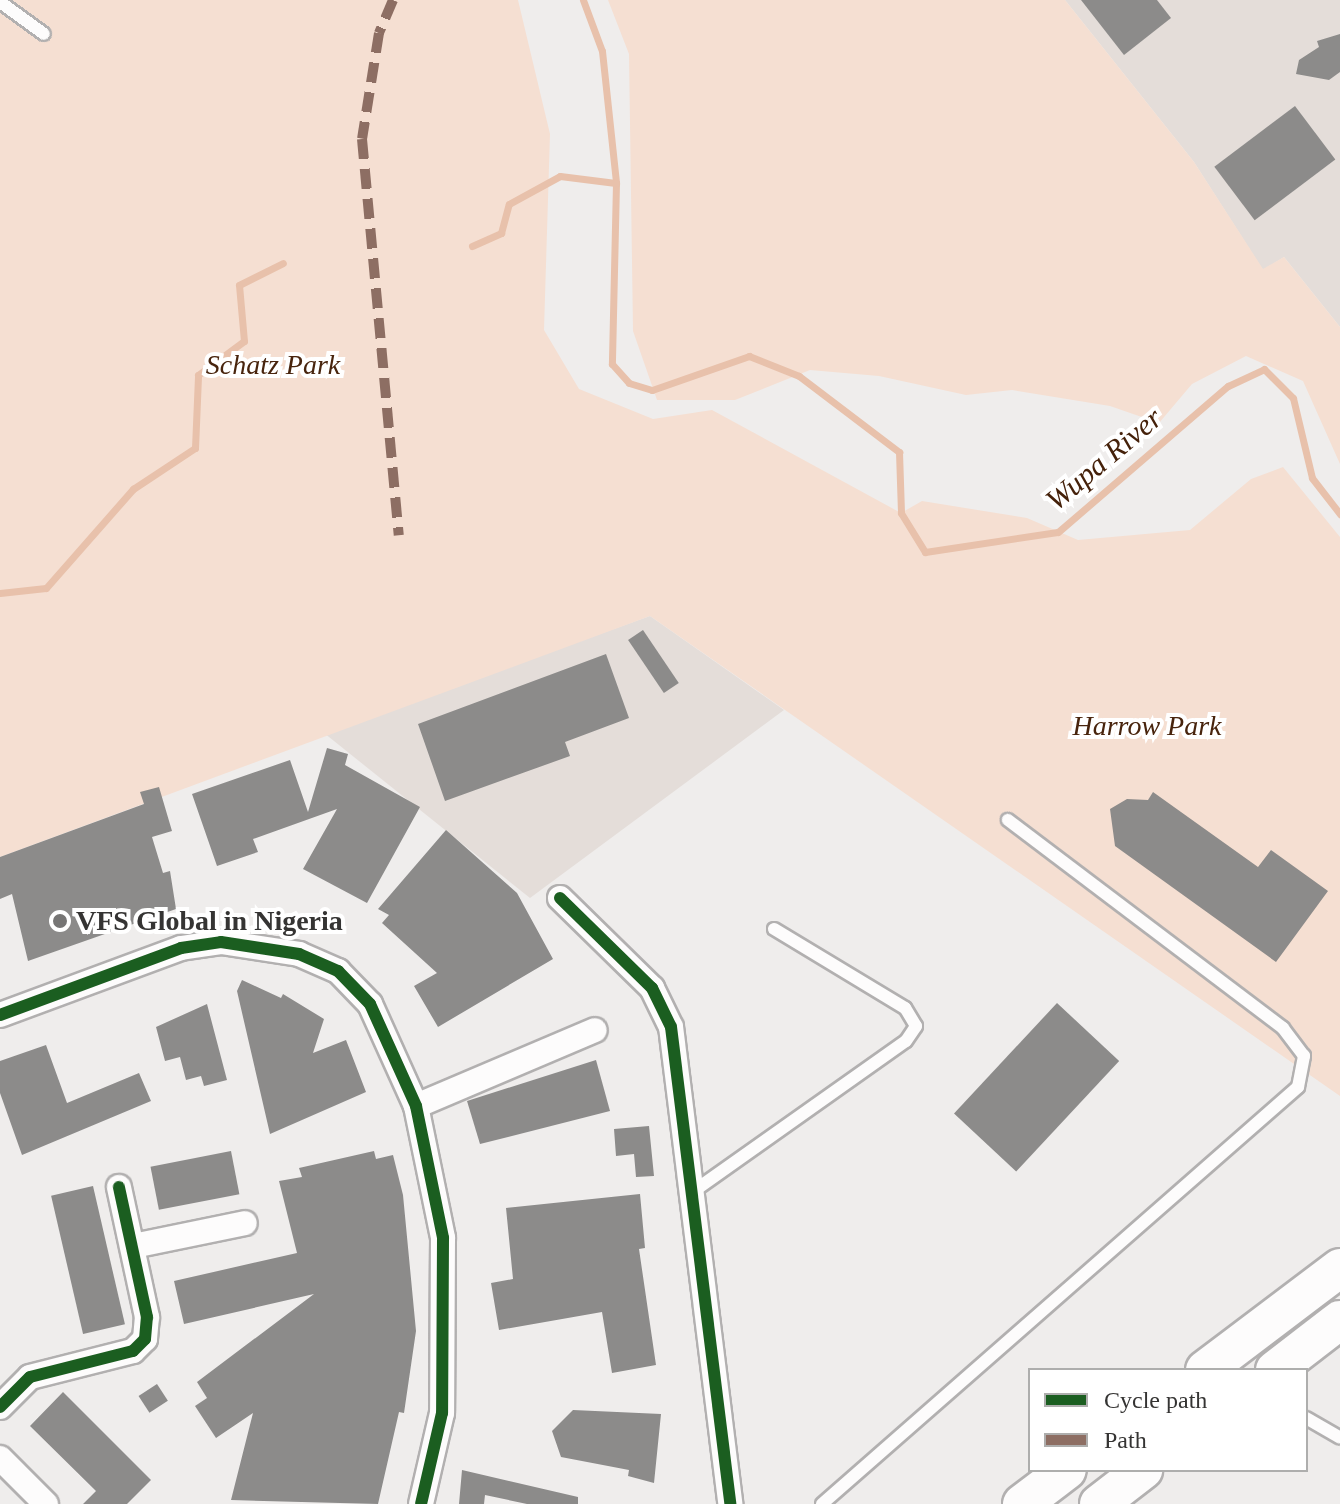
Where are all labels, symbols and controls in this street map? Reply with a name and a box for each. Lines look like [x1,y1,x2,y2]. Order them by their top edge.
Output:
park label: Schatz Park [206,348,340,382]
water label: Wupa River [1038,400,1170,518]
park label: Harrow Park [1072,709,1222,743]
place label: VFS Global in Nigeria [76,904,343,938]
marker: VFS Global in Nigeria [51,912,69,930]
legend [1028,1368,1308,1472]
text: Cycle path [1104,1387,1207,1413]
text: Path [1104,1427,1147,1453]

